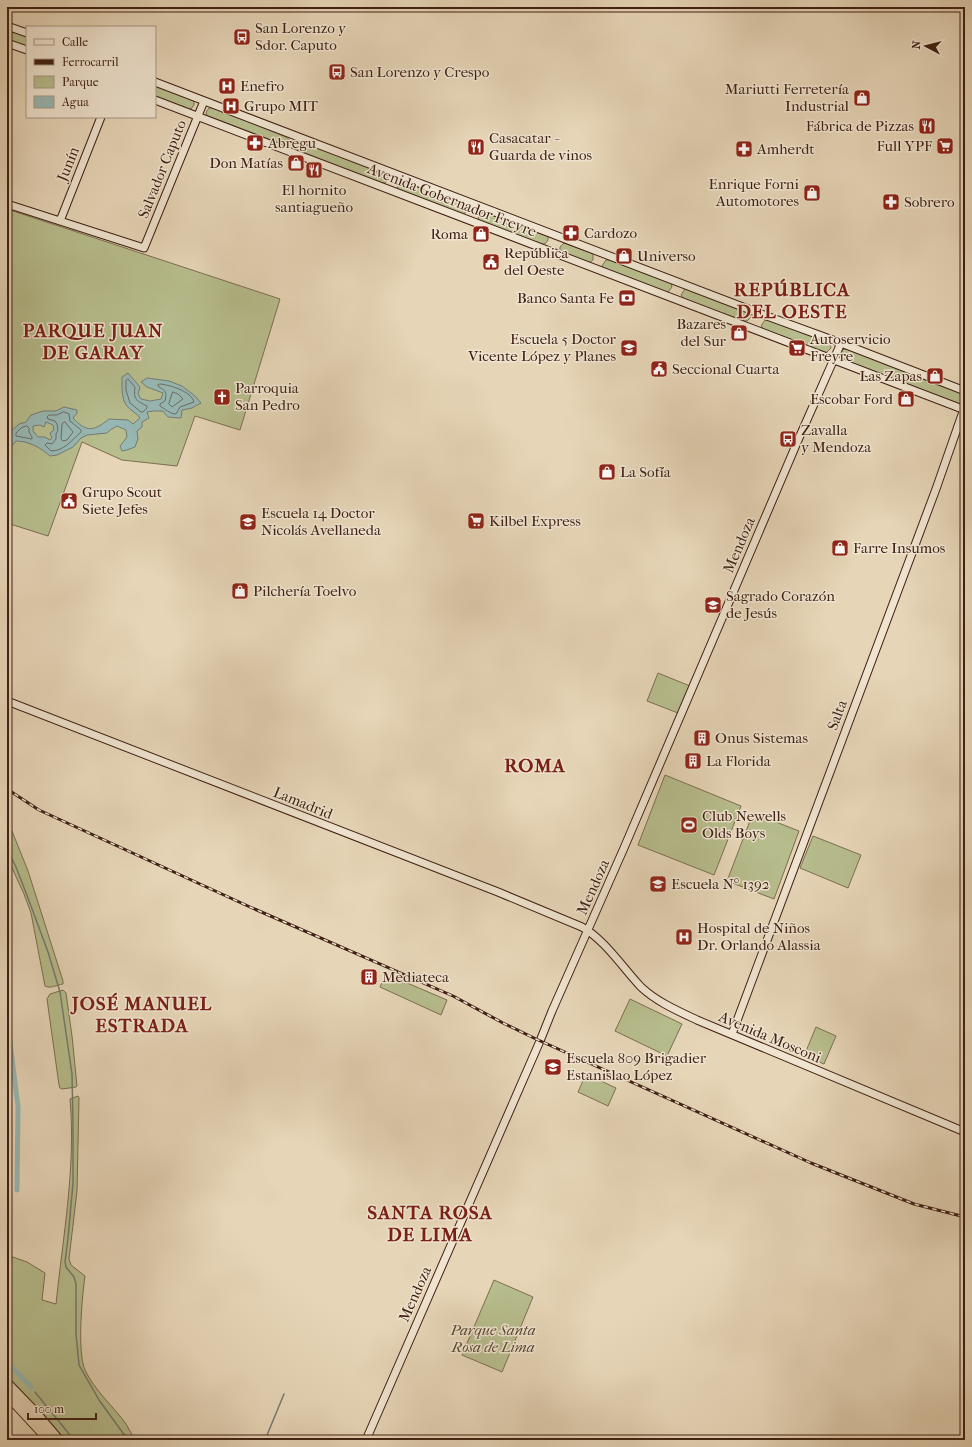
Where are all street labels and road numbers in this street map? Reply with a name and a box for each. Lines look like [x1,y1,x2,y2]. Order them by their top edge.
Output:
street label: Salvador Caputo [134,117,190,221]
street label: Junín [53,144,83,185]
street label: Avenida Gobernador Freyre [364,159,539,241]
street label: Mendoza [719,513,759,576]
street label: Salta [823,696,851,733]
street label: Lamadrid [271,783,336,823]
street label: Mendoza [573,855,614,918]
street label: Avenida Mosconi [715,1007,824,1067]
street label: Mendoza [395,1262,436,1325]

